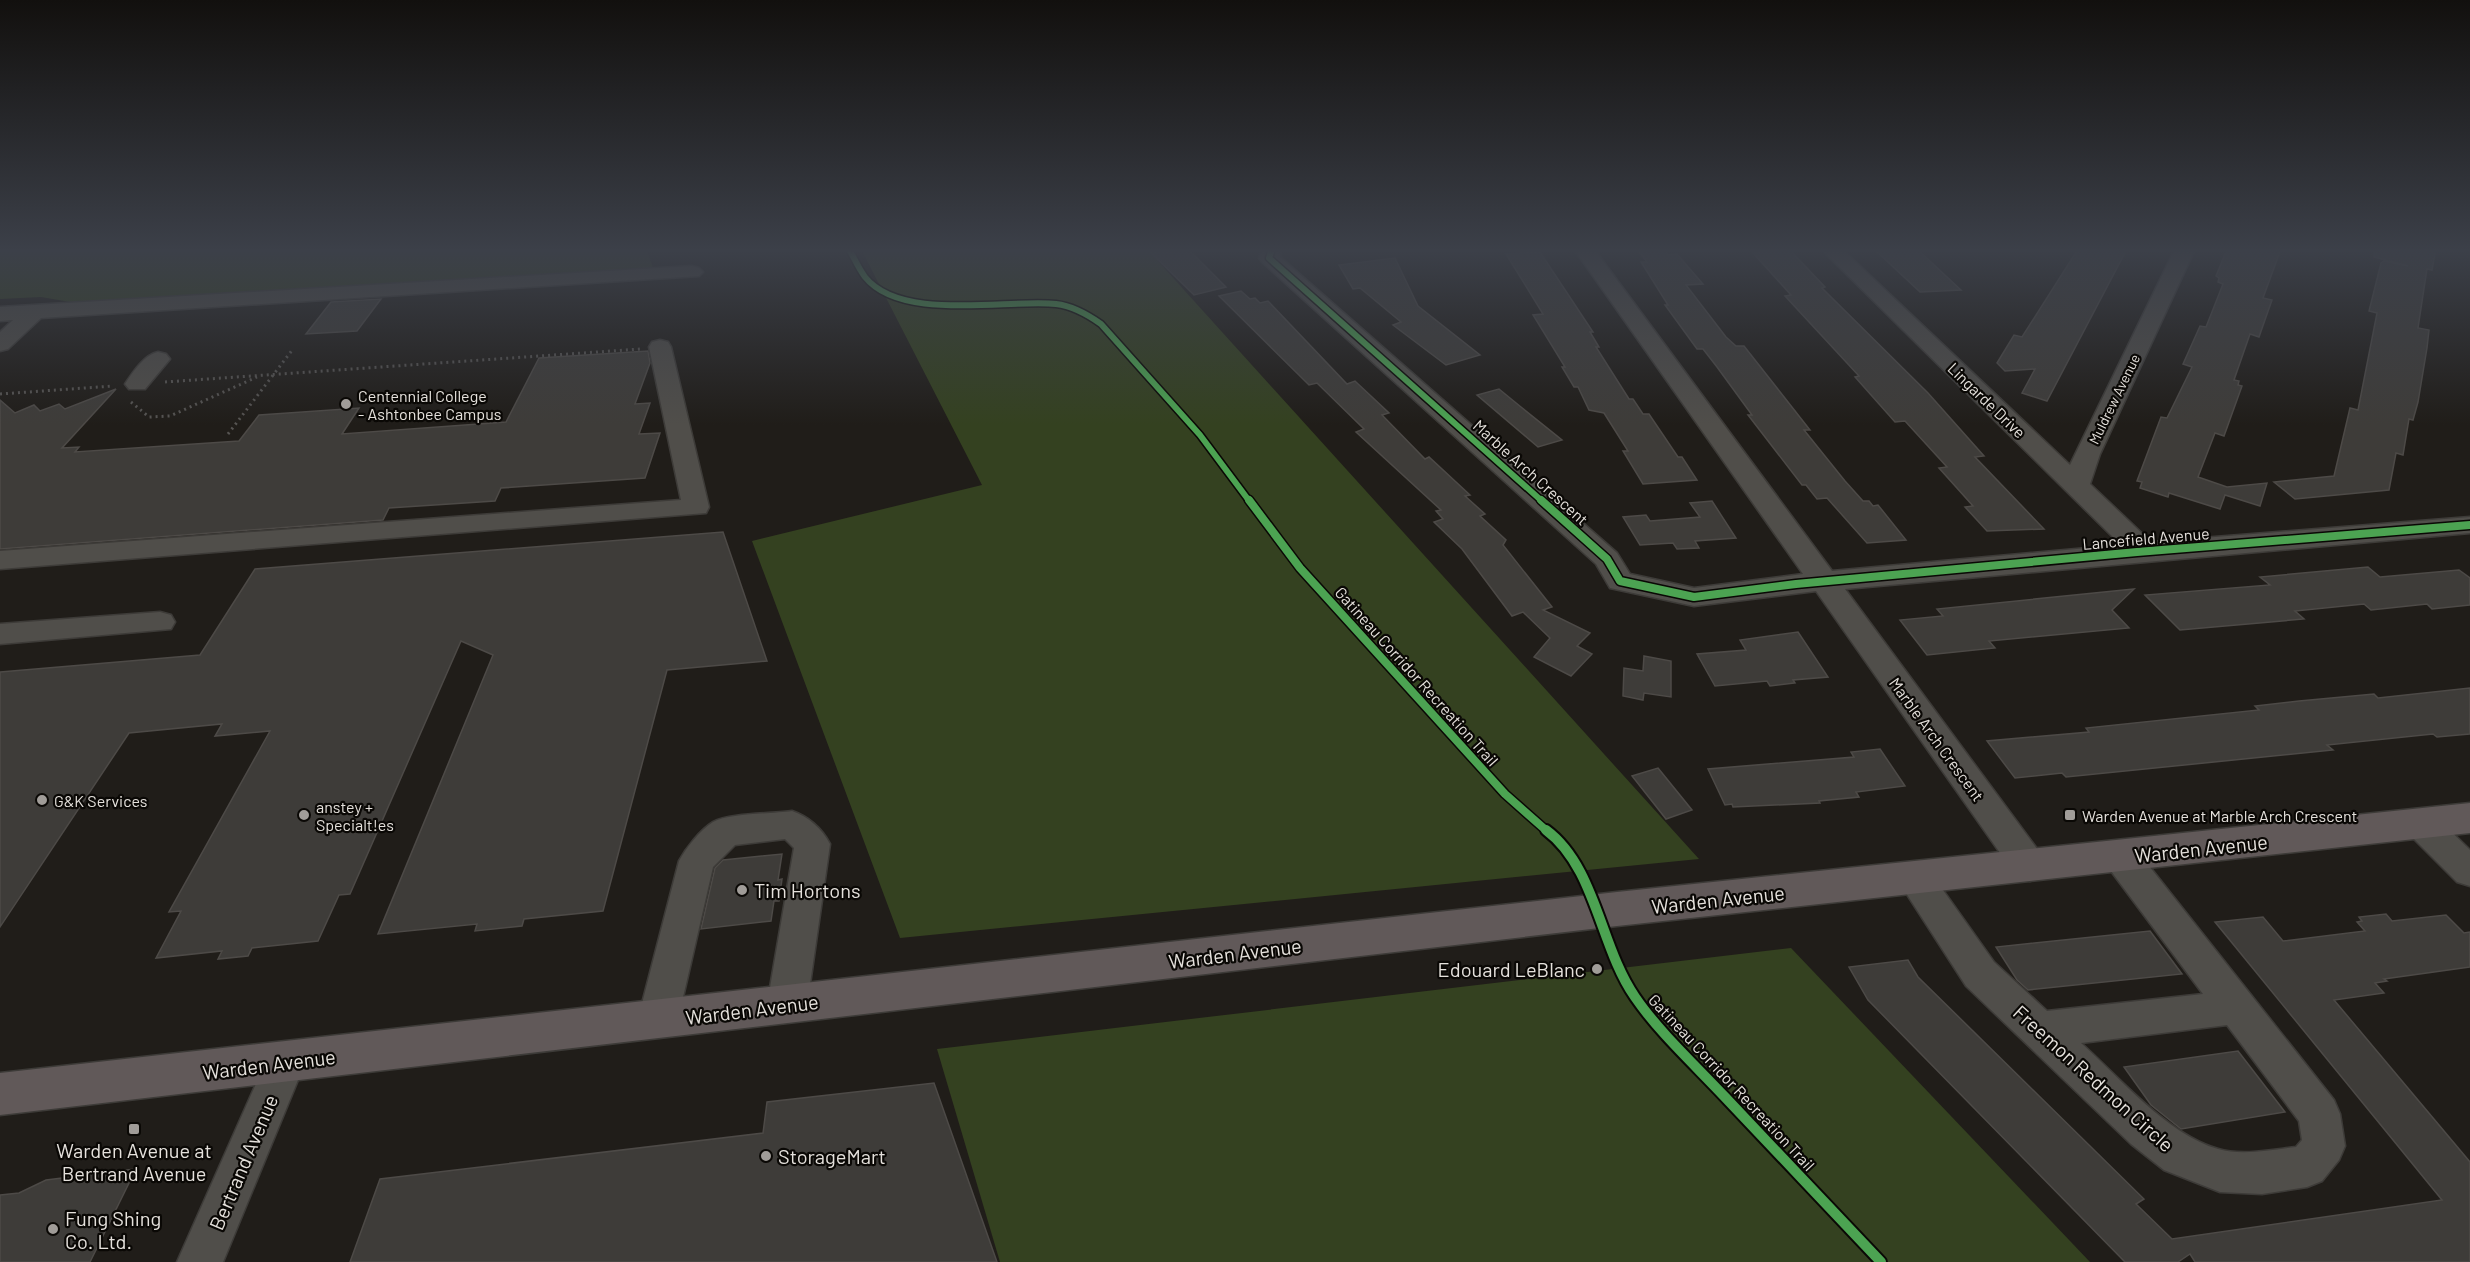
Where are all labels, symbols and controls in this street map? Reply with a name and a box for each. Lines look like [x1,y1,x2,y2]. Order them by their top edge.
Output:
street label: Muldrew Avenue [2085,351,2143,447]
street label: Lingarde Drive [1944,358,2030,442]
place label: Centennial College - Ashtonbee Campus [358,386,501,423]
marker: Centennial College - Ashtonbee Campus [339,397,353,411]
street label: Marble Arch Crescent [1470,415,1592,529]
street label: Lancefield Avenue [2082,523,2210,553]
street label: Gatineau Corridor Recreation Trail [1331,582,1503,770]
street label: Marble Arch Crescent [1886,674,1988,804]
place label: G&K Services [54,791,148,810]
marker: G&K Services [35,793,49,807]
place label: anstey + Specialt!es [316,797,394,834]
place label: Warden Avenue at Marble Arch Crescent [2082,806,2357,825]
marker: anstey + Specialt!es [297,808,311,822]
marker: Warden Avenue at Marble Arch Crescent [2063,808,2077,822]
street label: Warden Avenue [2133,829,2269,867]
place label: Tim Hortons [754,878,861,902]
street label: Warden Avenue [1650,880,1786,918]
marker: Tim Hortons [735,883,749,897]
street label: Warden Avenue [1167,933,1303,973]
place label: Edouard LeBlanc [1438,957,1585,981]
marker: Edouard LeBlanc [1590,962,1604,976]
street label: Warden Avenue [684,989,820,1029]
street label: Gatineau Corridor Recreation Trail [1645,990,1819,1174]
street label: Freemon Redmon Circle [2009,1000,2179,1156]
street label: Warden Avenue [201,1044,337,1084]
street label: Bertrand Avenue [204,1091,282,1233]
marker: Warden Avenue at Bertrand Avenue [127,1122,141,1136]
place label: Warden Avenue at Bertrand Avenue [56,1138,212,1185]
place label: StorageMart [778,1144,886,1168]
marker: StorageMart [759,1149,773,1163]
place label: Fung Shing Co. Ltd. [65,1206,161,1253]
marker: Fung Shing Co. Ltd. [46,1222,60,1236]

